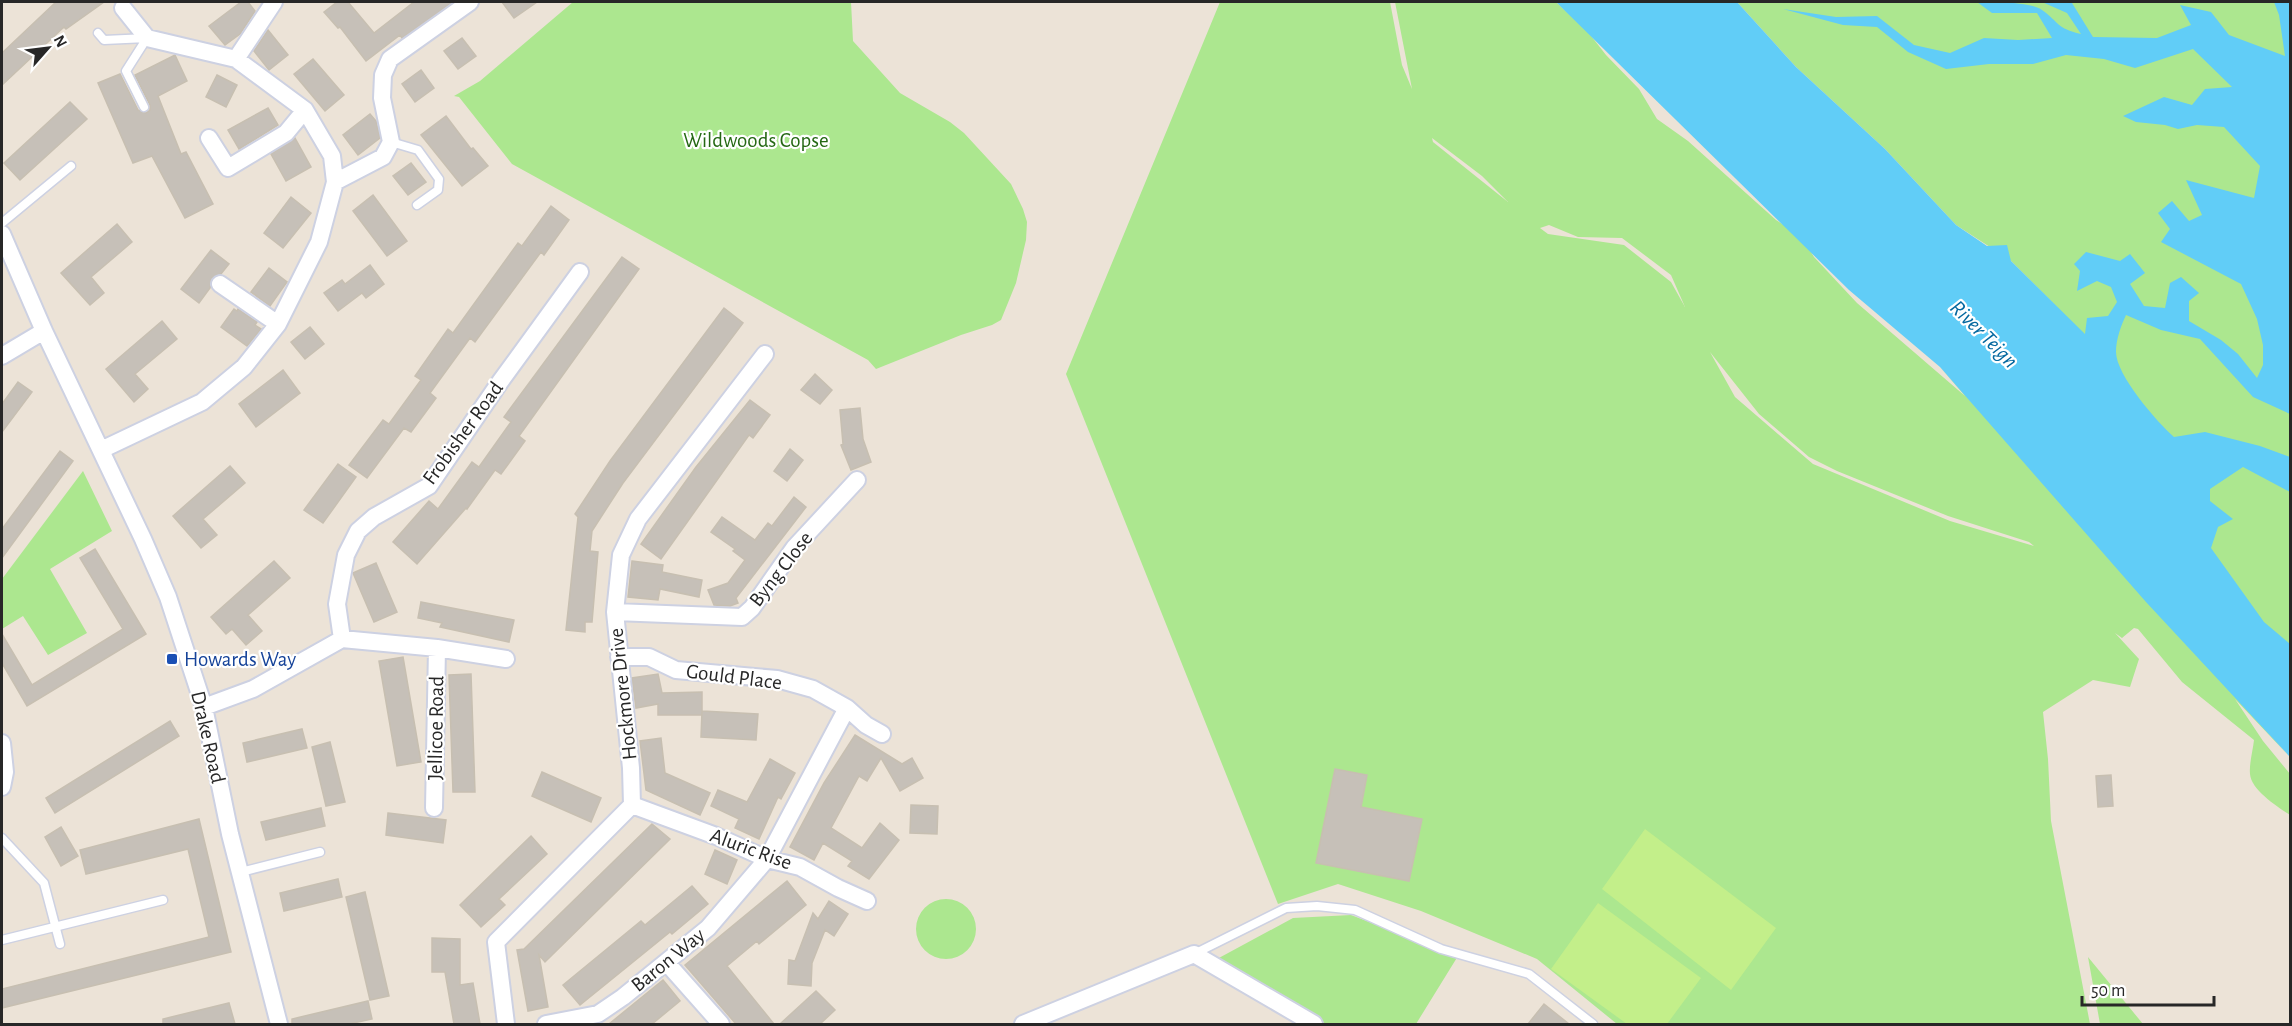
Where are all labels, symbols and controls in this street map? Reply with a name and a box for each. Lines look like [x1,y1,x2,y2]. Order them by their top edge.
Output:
north arrow [18,18,78,78]
text: N [51,33,70,50]
park label: Wildwoods Copse [683,130,829,151]
water label: River Teign [1946,296,2022,372]
street label: Frobisher Road [419,378,507,488]
street label: Byng Close [745,528,817,610]
street label: Hockmore Drive [606,627,640,761]
place label: Howards Way [184,649,296,670]
marker: Howards Way [165,652,179,666]
street label: Gould Place [685,661,783,693]
street label: Jellicoe Road [425,675,447,780]
street label: Drake Road [187,689,229,785]
street label: Aluric Rise [707,825,795,873]
street label: Baron Way [627,924,709,996]
scale bar [2082,969,2214,1007]
text: 50 m [2091,982,2125,1000]

